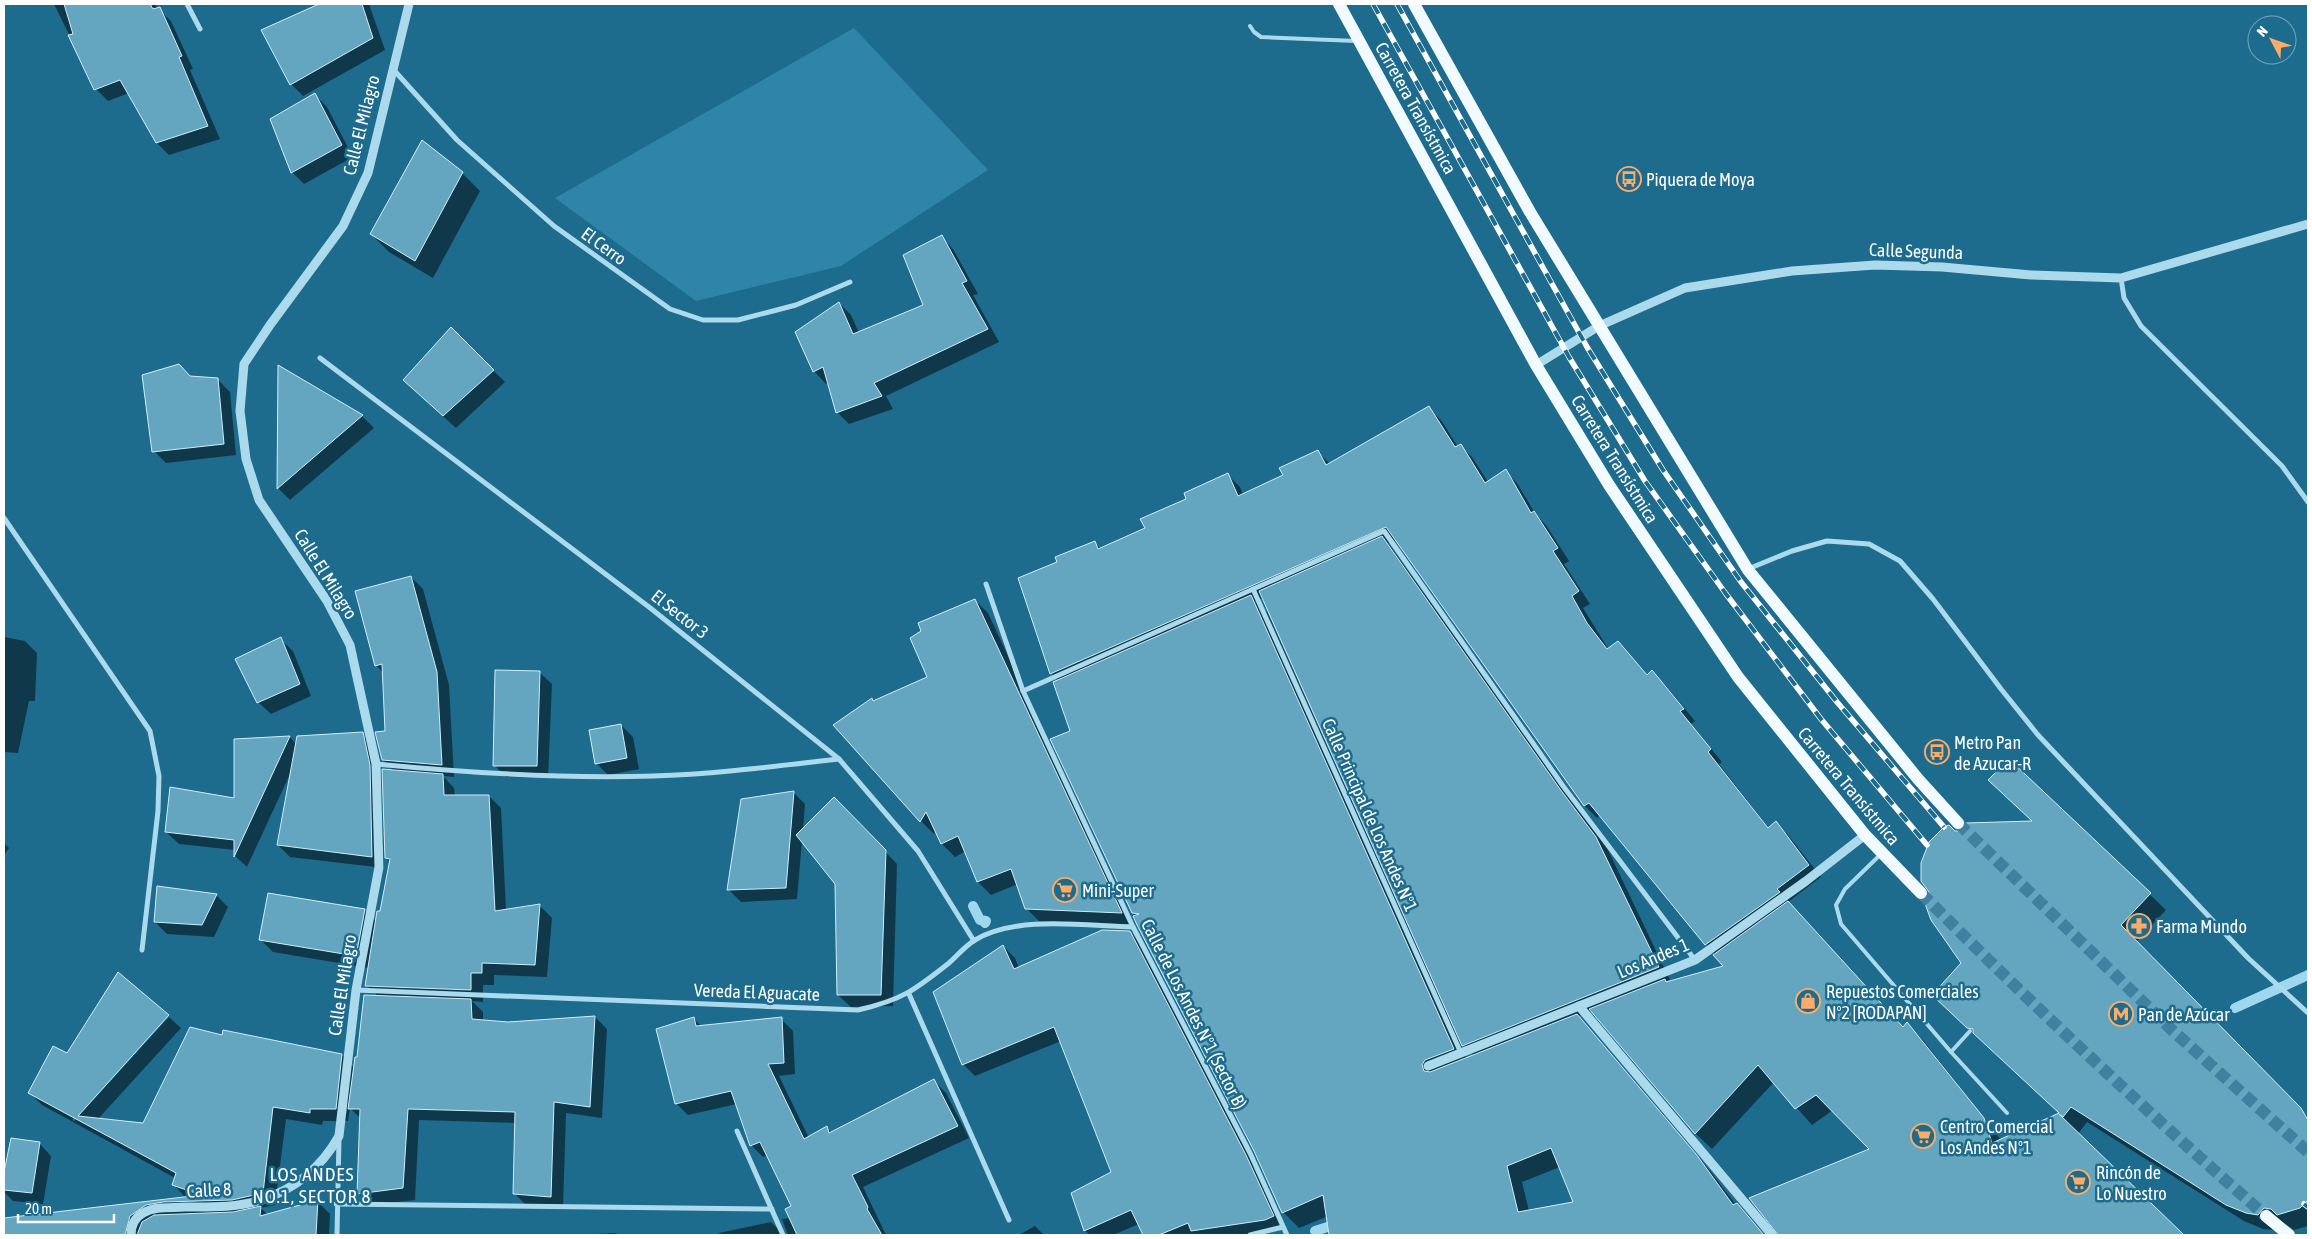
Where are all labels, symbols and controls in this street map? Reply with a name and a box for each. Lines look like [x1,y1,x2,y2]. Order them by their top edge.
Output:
north arrow [2247,15,2297,65]
text: N [2253,23,2271,40]
street label: Carretera Transístmica [1371,39,1461,177]
street label: Calle El Milagro [338,73,384,177]
bus stop icon: Piquera de Moya [1616,166,1642,192]
place label: Piquera de Moya [1646,169,1755,190]
street label: El Cerro [577,223,631,269]
street label: Calle Segunda [1869,239,1963,263]
street label: Carretera Transístmica [1567,391,1663,527]
street label: Calle El Milagro [290,525,362,623]
street label: El Sector 3 [647,585,713,643]
street label: Calle Principal de Los Andes N°1 [1318,715,1422,915]
street label: Carretera Transístmica [1794,723,1904,849]
place label: Metro Pan de Azucar-R [1954,732,2031,774]
bus stop icon: Metro Pan de Azucar-R [1924,739,1950,765]
supermarket icon: Mini-Super [1052,877,1078,903]
place label: Mini-Super [1082,880,1155,901]
pharmacy icon: Farma Mundo [2126,913,2152,939]
street label: Calle de Los Andes N°1 (Sector B) [1137,916,1251,1112]
place label: Farma Mundo [2156,916,2247,937]
street label: Calle El Milagro [324,933,360,1037]
street label: Los Andes 1 [1614,934,1692,982]
street label: Vereda El Aguacate [694,979,820,1005]
place label: Repuestos Comerciales N°2 [RODAPAN] [1826,981,1979,1023]
shop icon: Repuestos Comerciales N°2 [RODAPAN] [1795,988,1821,1014]
metro station icon: Pan de Azúcar [2108,1001,2134,1027]
place label: Pan de Azúcar [2138,1004,2230,1025]
place label: Centro Comercial Los Andes N°1 [1940,1116,2054,1158]
supermarket icon: Centro Comercial Los Andes N°1 [1910,1123,1936,1149]
place label: Rincón de Lo Nuestro [2096,1162,2167,1204]
district label: LOS ANDES NO.1, SECTOR 8 [253,1163,371,1207]
supermarket icon: Rincón de Lo Nuestro [2065,1169,2091,1195]
street label: Calle 8 [186,1178,232,1202]
scale bar [18,1192,114,1224]
text: 20 m [25,1200,52,1217]

